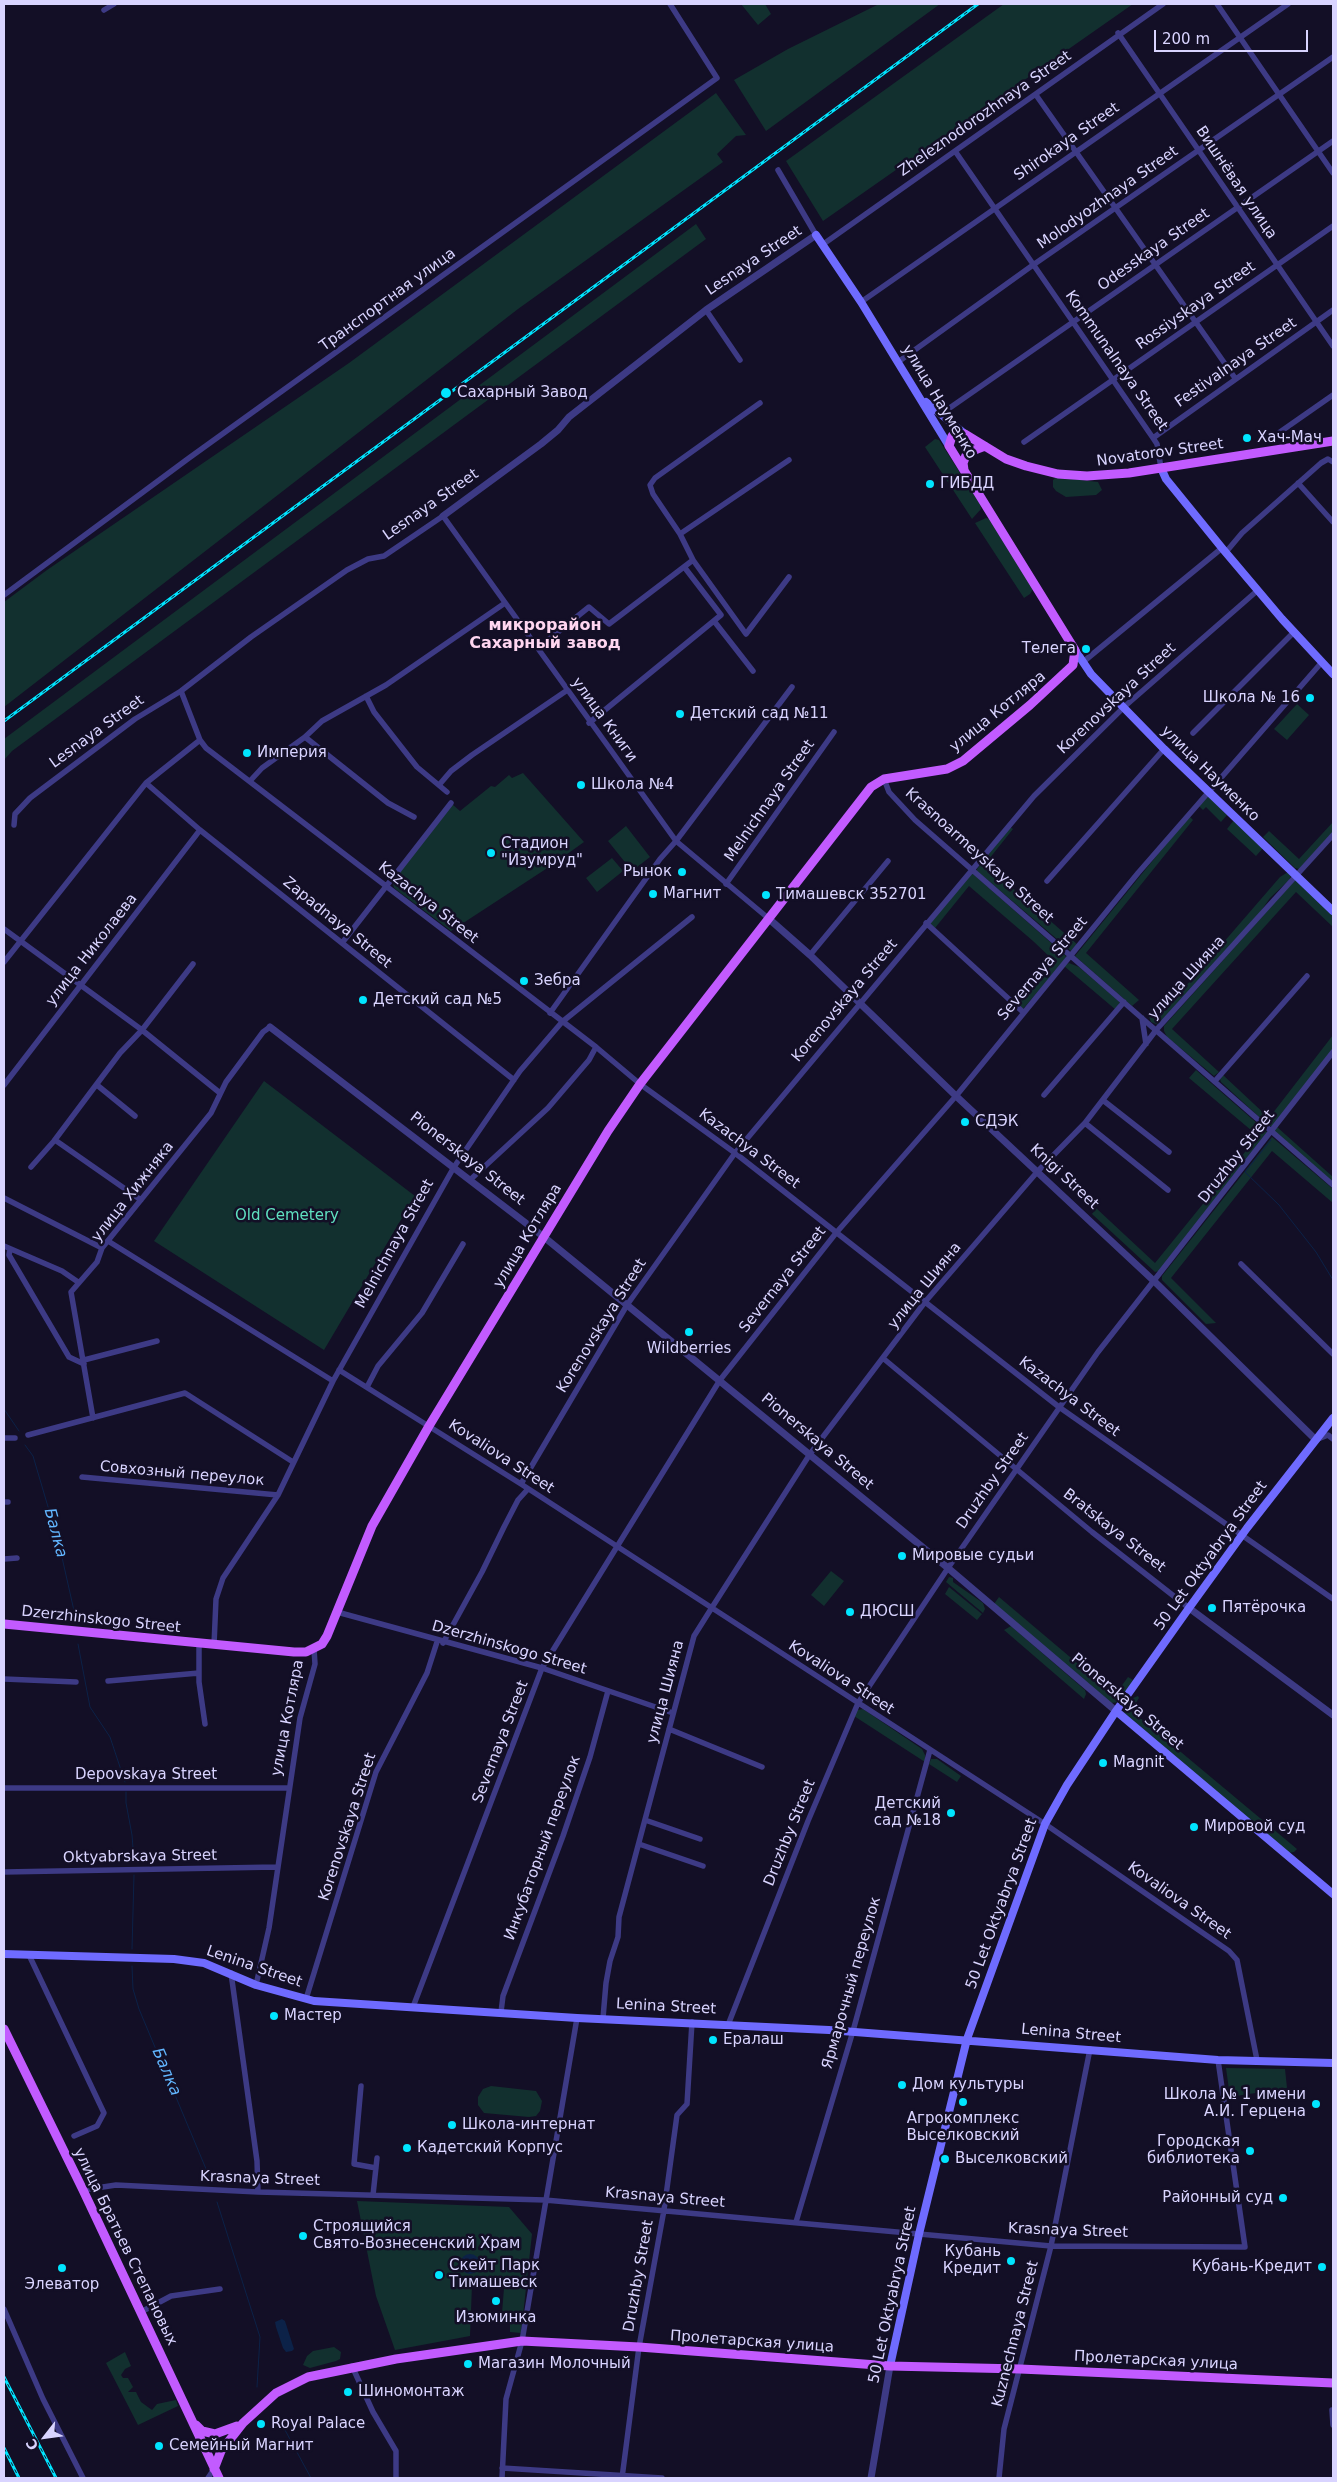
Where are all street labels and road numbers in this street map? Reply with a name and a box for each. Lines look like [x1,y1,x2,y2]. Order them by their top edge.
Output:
street label: Zheleznodorozhnaya Street [895,47,1075,181]
street label: Shirokaya Street [1011,99,1123,185]
street label: Вишнёвая улица [1192,123,1280,243]
street label: Molodyozhnaya Street [1034,143,1182,253]
street label: Odesskaya Street [1095,205,1213,295]
street label: Lesnaya Street [702,222,806,300]
street label: Транспортная улица [317,245,459,355]
street label: Rossiyskaya Street [1133,258,1259,354]
street label: Kommunalnaya Street [1061,287,1171,435]
street label: Festivalnaya Street [1172,314,1300,412]
street label: улица Науменко [898,342,980,462]
street label: Novatorov Street [1095,435,1225,471]
street label: Lesnaya Street [380,465,482,545]
street label: Korenovskaya Street [1054,640,1180,758]
street label: улица Котляра [946,668,1050,756]
street label: улица Книги [567,674,641,766]
street label: Lesnaya Street [46,692,148,772]
street label: улица Науменко [1157,722,1263,826]
street label: Melnichnaya Street [721,736,819,866]
street label: Krasnoarmeyskaya Street [901,785,1057,927]
street label: Kazachya Street [374,858,482,948]
street label: Zapadnaya Street [279,874,395,972]
street label: улица Николаева [43,890,141,1010]
street label: Severnaya Street [994,913,1092,1025]
street label: улица Шияна [1145,933,1229,1023]
street label: Korenovskaya Street [788,936,902,1066]
street label: Kazachya Street [695,1105,803,1193]
street label: Druzhby Street [1195,1107,1279,1207]
street label: Pionerskaya Street [406,1109,528,1209]
street label: улица Хижняка [88,1138,178,1246]
street label: Knigi Street [1026,1141,1102,1213]
street label: Melnichnaya Street [352,1176,438,1312]
street label: улица Котляра [490,1181,566,1291]
street label: Severnaya Street [736,1223,830,1337]
street label: улица Шияна [885,1239,965,1333]
street label: Korenovskaya Street [553,1256,651,1396]
street label: Kazachya Street [1015,1353,1123,1441]
street label: Pionerskaya Street [757,1390,877,1494]
street label: Kovaliova Street [445,1416,557,1498]
street label: Druzhby Street [953,1429,1033,1533]
street label: Совхозный переулок [99,1458,265,1490]
street label: 50 Let Oktyabrya Street [1151,1478,1271,1634]
street label: Bratskaya Street [1059,1485,1169,1577]
street label: Dzerzhinskogo Street [20,1603,182,1637]
street label: Dzerzhinskogo Street [430,1617,588,1679]
street label: Kovaliova Street [785,1637,897,1719]
street label: улица Шияна [644,1638,688,1746]
street label: Pionerskaya Street [1067,1650,1187,1754]
street label: улица Котляра [268,1658,308,1778]
street label: Severnaya Street [469,1678,533,1806]
street label: Korenovskaya Street [316,1751,380,1903]
street label: Инкубаторный переулок [501,1753,585,1943]
street label: Depovskaya Street [75,1766,217,1784]
street label: Druzhby Street [760,1777,820,1889]
street label: 50 Let Oktyabrya Street [963,1816,1041,1992]
street label: Oktyabrskaya Street [63,1847,217,1867]
street label: Kovaliova Street [1124,1859,1234,1943]
street label: Ярмарочный переулок [819,1895,885,2071]
street label: Lenina Street [204,1942,304,1992]
street label: Lenina Street [616,1995,716,2019]
street label: Lenina Street [1020,2021,1122,2047]
street label: улица Братьев Степановых [69,2145,181,2349]
street label: Krasnaya Street [200,2168,320,2190]
street label: Krasnaya Street [604,2184,726,2212]
street label: 50 Let Oktyabrya Street [865,2205,921,2385]
street label: Druzhby Street [620,2219,658,2333]
street label: Krasnaya Street [1008,2220,1128,2242]
street label: Kuznechnaya Street [989,2259,1043,2409]
street label: Пролетарская улица [669,2327,835,2357]
street label: Пролетарская улица [1074,2348,1238,2374]

